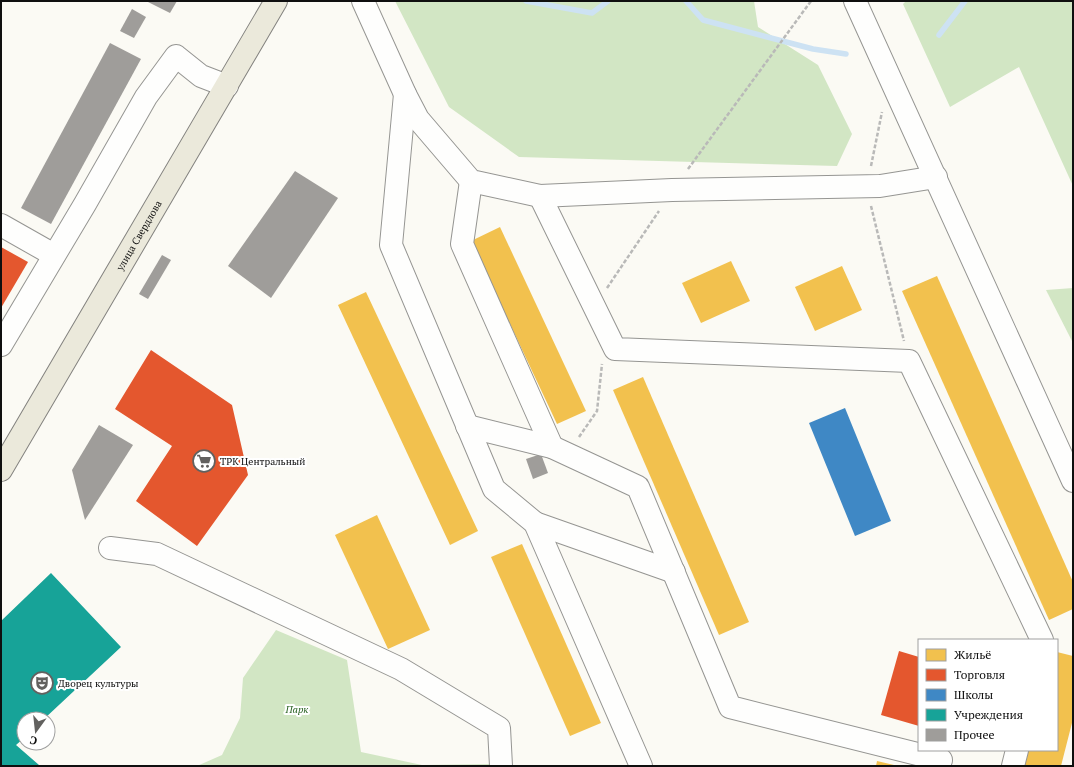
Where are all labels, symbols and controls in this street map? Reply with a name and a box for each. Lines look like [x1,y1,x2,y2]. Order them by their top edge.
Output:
street label: улица Свердлова [112,198,164,274]
supermarket icon: ТРК Центральный [191,448,217,474]
place label: ТРК Центральный [220,455,305,468]
legend [918,639,1058,751]
text: Жильё [954,647,991,662]
text: Торговля [954,667,1005,682]
theatre icon: Дворец культуры [29,670,55,696]
place label: Дворец культуры [58,677,139,690]
text: Школы [954,687,993,702]
park label: Парк [285,703,308,716]
text: Учреждения [954,707,1023,722]
north arrow [16,711,56,751]
text: Прочее [954,727,995,742]
text: С [28,733,39,748]

